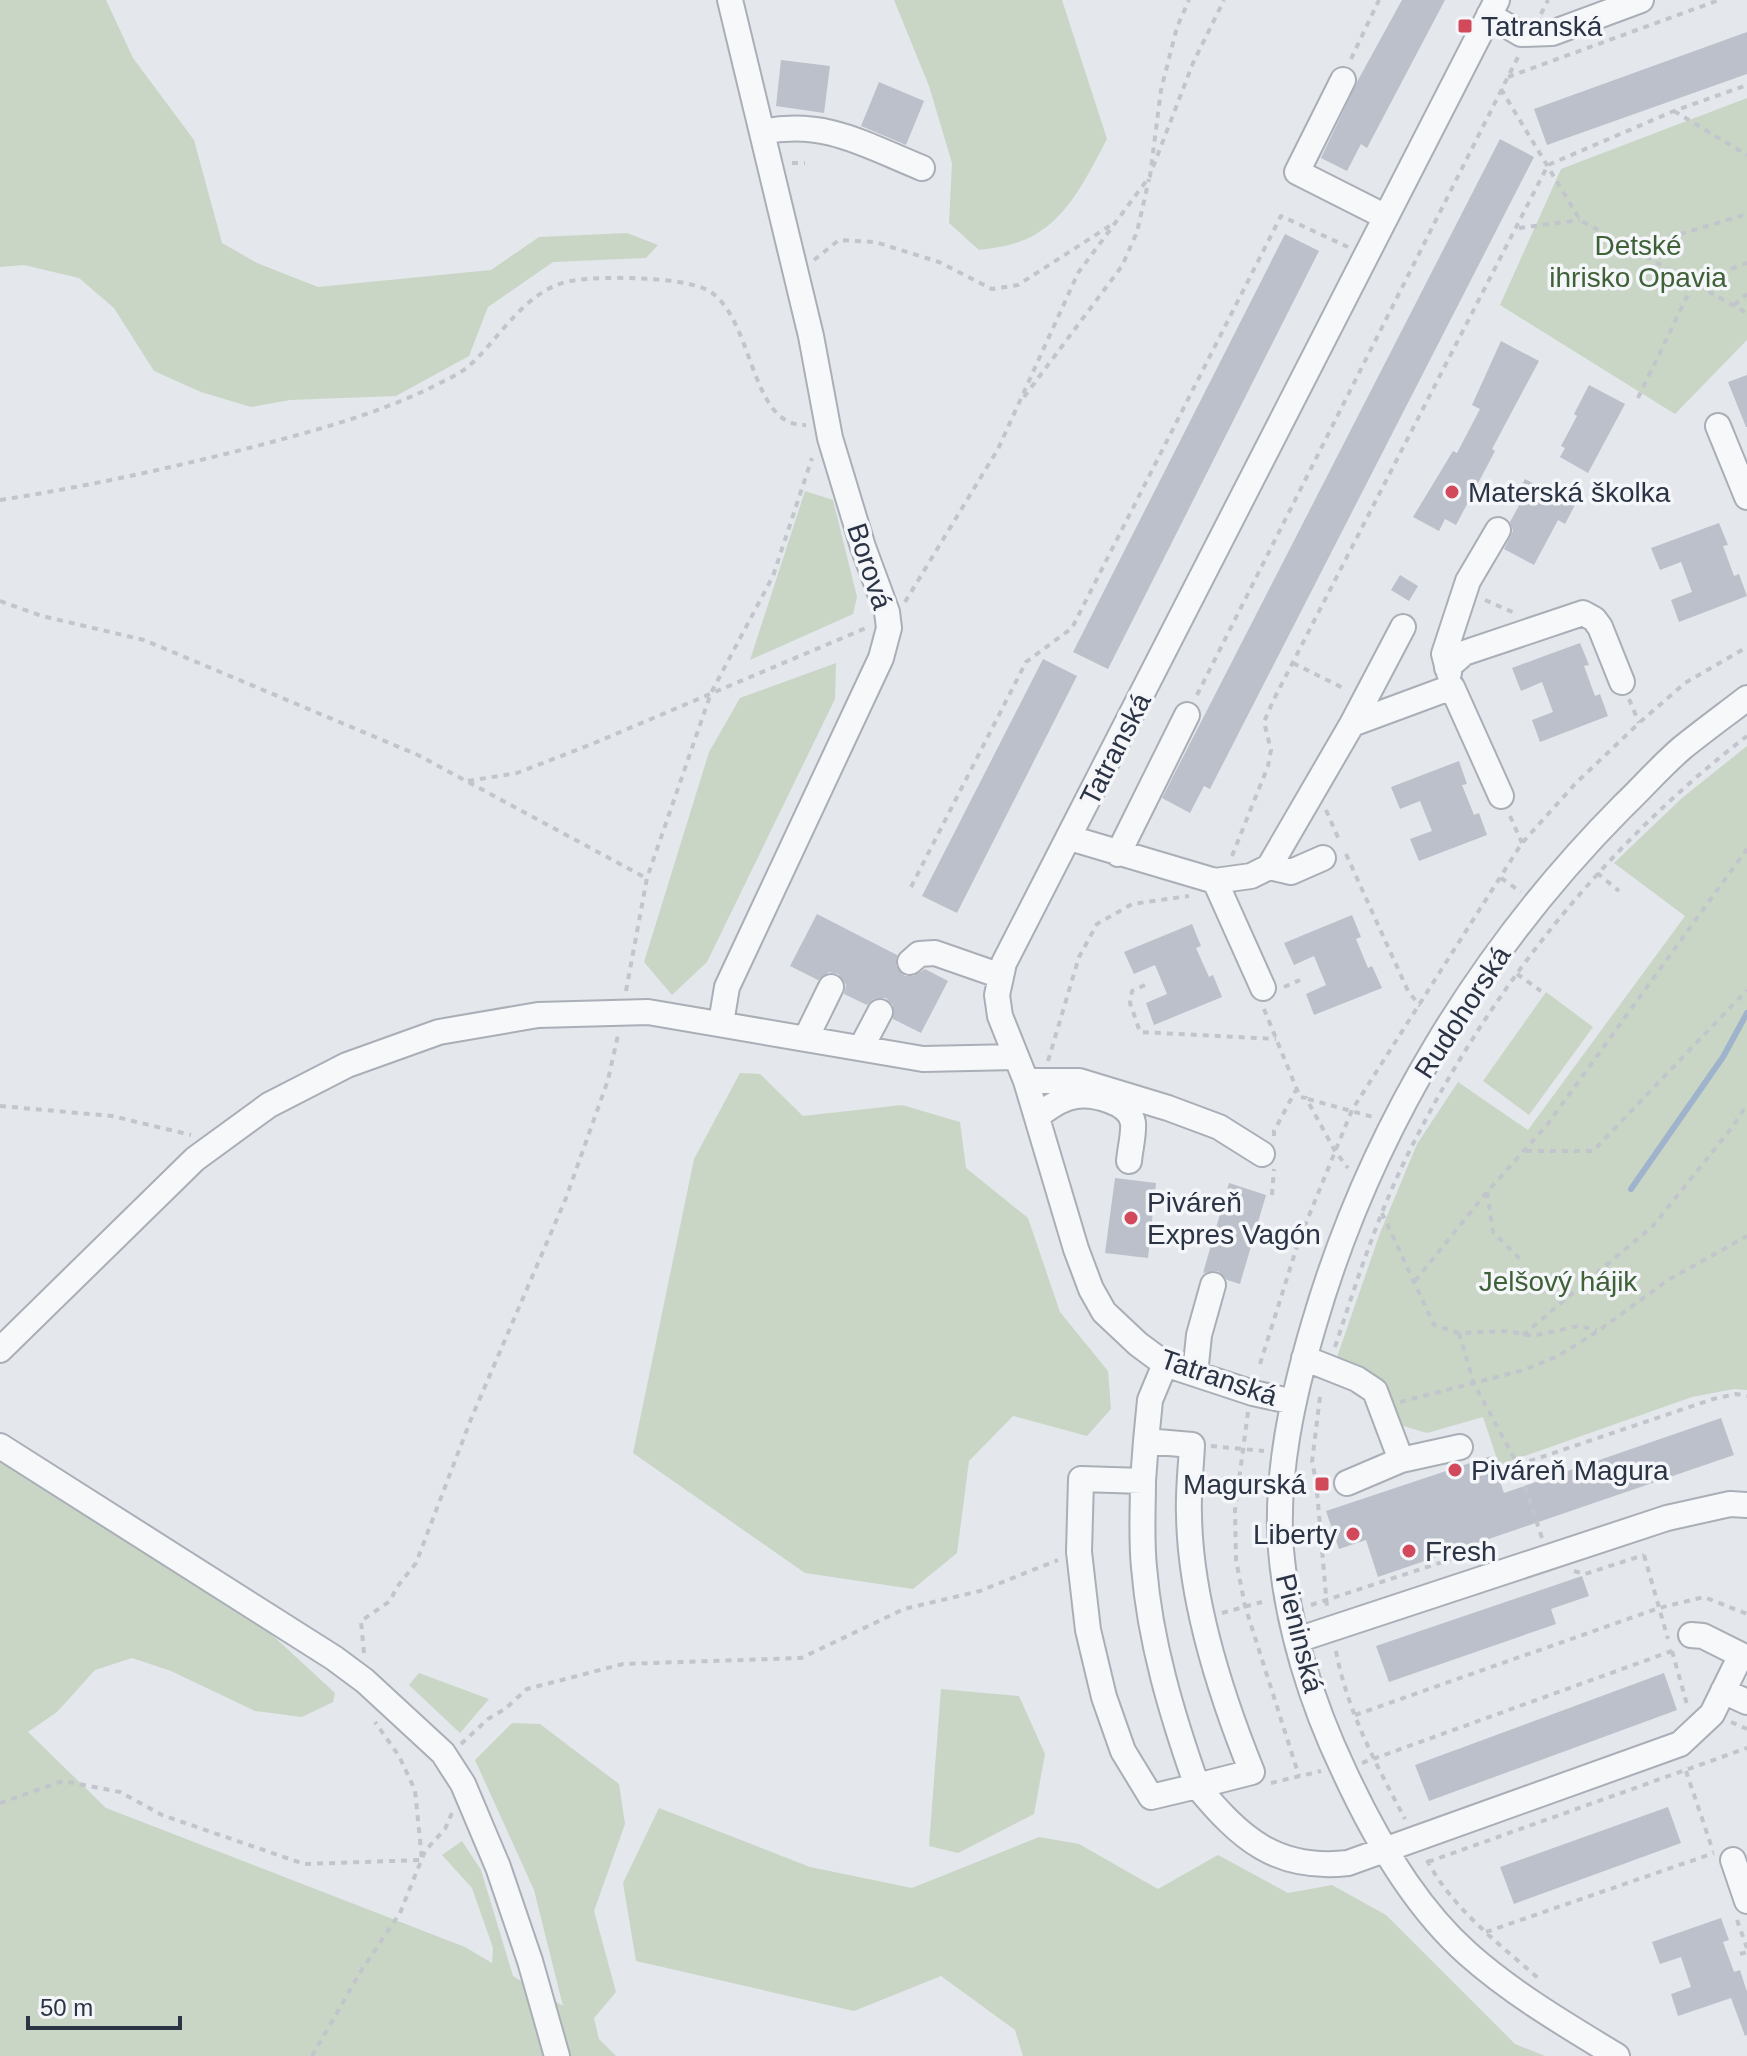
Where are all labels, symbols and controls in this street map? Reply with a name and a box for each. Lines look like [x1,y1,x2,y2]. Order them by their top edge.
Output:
place label: Tatranská [1481,11,1603,42]
marker: Tatranská [1456,17,1474,35]
park label: Detské ihrisko Opavia [1549,230,1727,293]
place label: Materská školka [1468,477,1671,508]
marker: Materská školka [1443,483,1461,501]
street label: Borová [841,519,898,614]
street label: Tatranská [1074,688,1157,810]
street label: Rudohorská [1408,940,1517,1084]
place label: Piváreň Expres Vagón [1147,1187,1321,1250]
marker: Piváreň Expres Vagón [1122,1209,1140,1227]
park label: Jelšový hájik [1479,1266,1638,1297]
street label: Tatranská [1156,1343,1282,1412]
place label: Piváreň Magura [1471,1455,1669,1486]
marker: Piváreň Magura [1446,1461,1464,1479]
place label: Magurská [1183,1469,1306,1500]
marker: Magurská [1313,1475,1331,1493]
place label: Liberty [1253,1519,1337,1550]
marker: Liberty [1344,1525,1362,1543]
place label: Fresh [1425,1536,1497,1567]
marker: Fresh [1400,1542,1418,1560]
street label: Pieninská [1270,1570,1329,1696]
scale bar [28,1980,180,2030]
text: 50 m [40,1994,93,2021]

